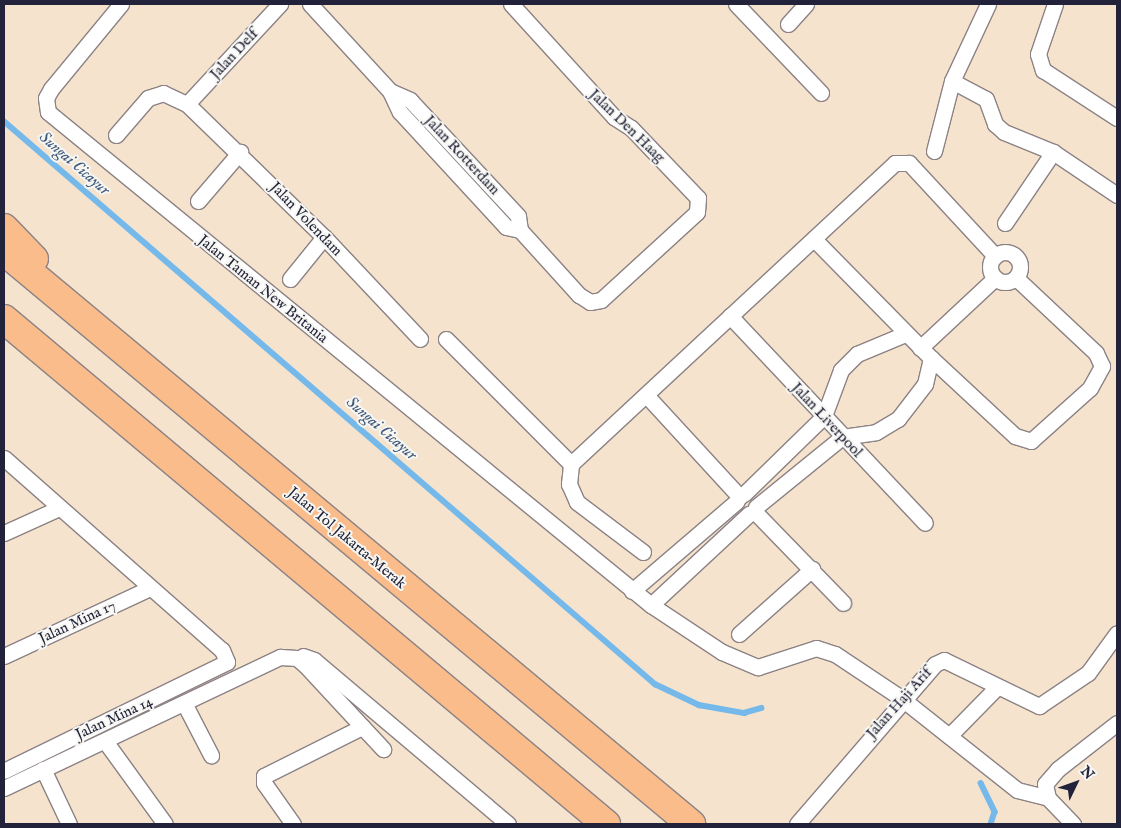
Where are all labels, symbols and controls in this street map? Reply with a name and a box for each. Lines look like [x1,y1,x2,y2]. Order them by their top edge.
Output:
street label: Jalan Delf [206,25,262,83]
street label: Jalan Den Haag [585,85,669,167]
street label: Jalan Rotterdam [421,111,503,199]
water label: Sungai Cicayur [35,128,113,200]
street label: Jalan Volendam [266,178,346,260]
street label: Jalan Taman New Britania [194,231,332,347]
street label: Jalan Liverpool [788,379,866,461]
water label: Sungai Cicayur [342,393,420,465]
street label: Jalan Tol Jakarta–Merak [284,483,410,593]
street label: Jalan Mina 17 [36,596,118,648]
street label: Jalan Haji Arif [862,664,936,742]
street label: Jalan Mina 14 [73,692,155,744]
north arrow [1051,758,1101,808]
text: N [1076,762,1098,783]

